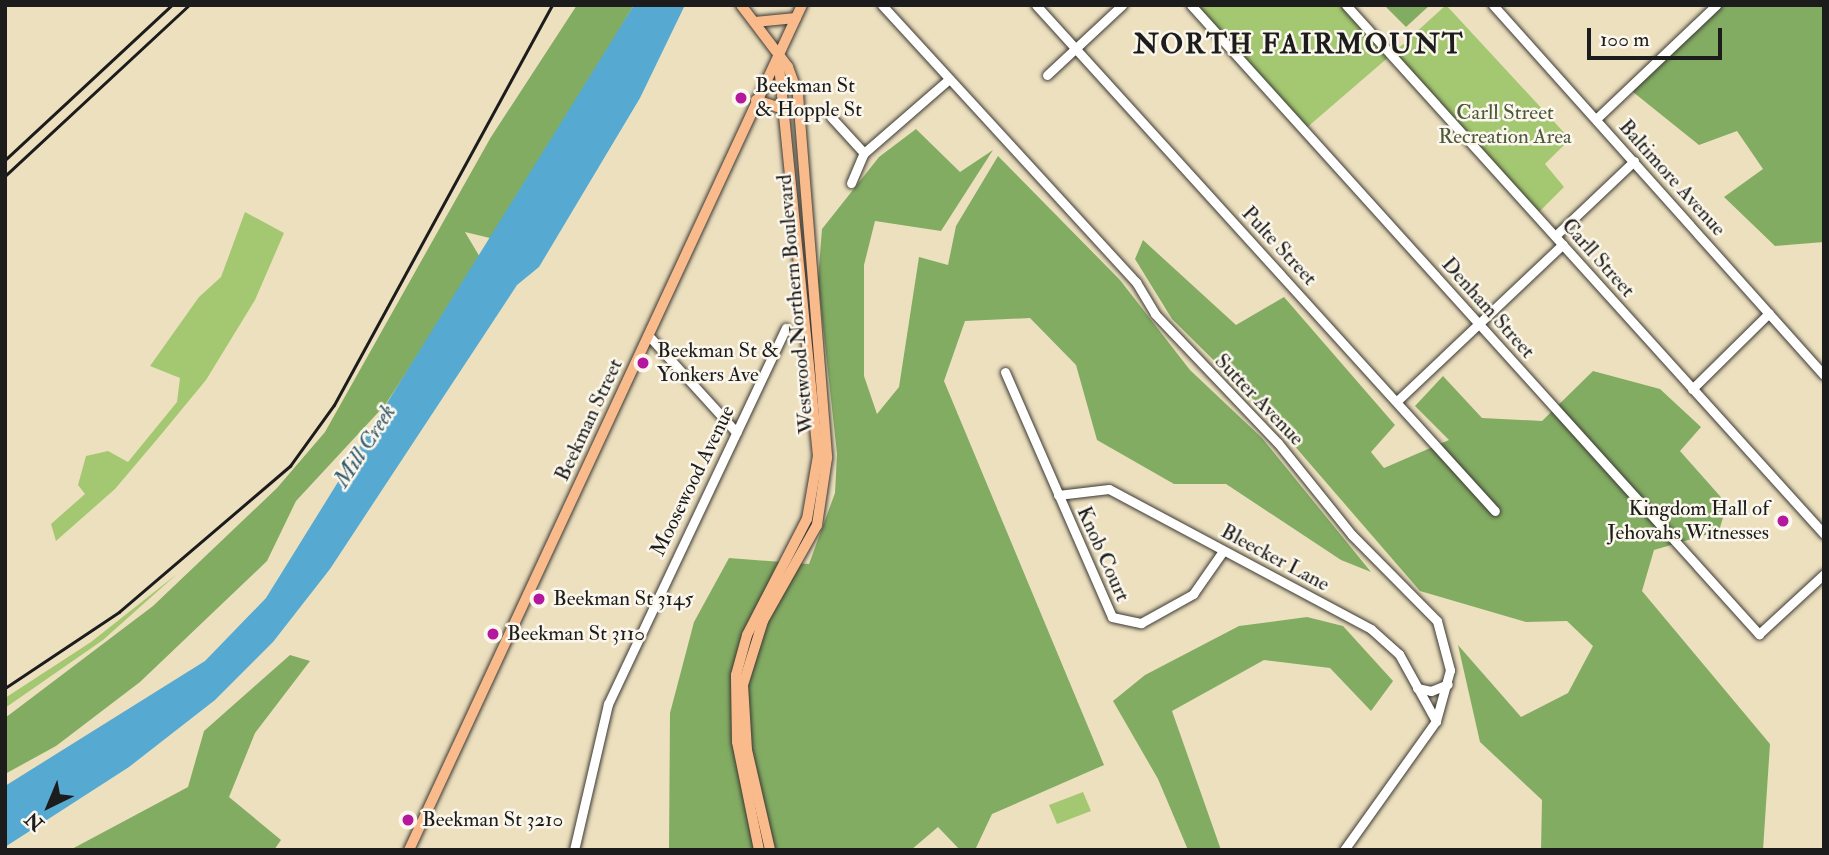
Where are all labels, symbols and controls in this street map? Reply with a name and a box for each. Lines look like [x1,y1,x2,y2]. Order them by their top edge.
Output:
scale bar [1591,14,1726,58]
text: 100 m [1600,26,1650,53]
district label: NORTH FAIRMOUNT [1135,28,1463,62]
place label: Beekman St & Hopple St [755,73,862,123]
marker: Beekman St & Hopple St [733,90,749,106]
park label: Carll Street Recreation Area [1438,100,1572,150]
street label: Baltimore Avenue [1613,115,1731,241]
street label: Westwood Northern Boulevard [772,173,820,435]
street label: Pulte Street [1236,201,1322,291]
street label: Carll Street [1556,213,1640,303]
street label: Denham Street [1436,252,1540,364]
place label: Beekman St & Yonkers Ave [657,338,779,388]
street label: Sutter Avenue [1209,349,1309,451]
street label: Beekman Street [550,355,628,485]
marker: Beekman St & Yonkers Ave [635,355,651,371]
water label: Mill Creek [328,399,402,493]
street label: Moosewood Avenue [646,401,740,561]
place label: Kingdom Hall of Jehovahs Witnesses [1607,496,1769,546]
street label: Knob Court [1071,503,1135,605]
marker: Kingdom Hall of Jehovahs Witnesses [1775,513,1791,529]
street label: Bleecker Lane [1216,519,1334,597]
place label: Beekman St 3145 [553,586,693,612]
marker: Beekman St 3145 [531,591,547,607]
place label: Beekman St 3110 [507,621,645,647]
marker: Beekman St 3110 [485,626,501,642]
north arrow [14,771,84,841]
text: N [20,807,49,836]
place label: Beekman St 3210 [422,807,563,833]
marker: Beekman St 3210 [400,812,416,828]

